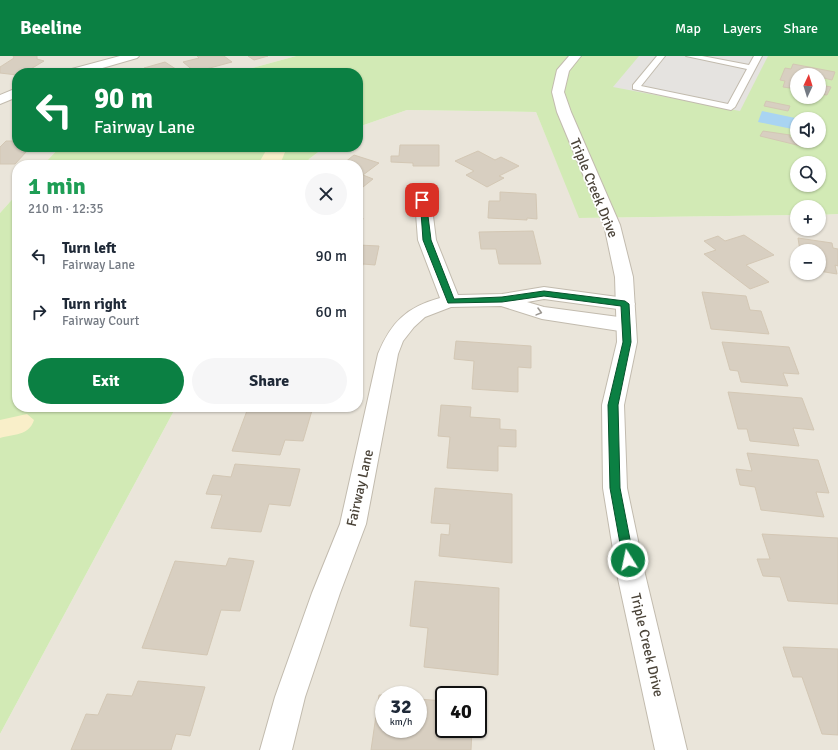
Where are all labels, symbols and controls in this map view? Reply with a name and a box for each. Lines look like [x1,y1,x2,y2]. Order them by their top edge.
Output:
text: Beeline [20,16,82,40]
text: Map [675,20,701,37]
text: Layers [723,20,762,37]
text: Share [784,20,818,37]
north arrow [790,68,826,104]
map controls [790,68,826,280]
text: 90 m [94,82,153,116]
icon: left [28,84,80,136]
button: sound [790,112,826,148]
text: Fairway Lane [94,116,195,138]
street label: Triple Creek Drive [566,136,622,240]
button: search [790,156,826,192]
text: 1 min [28,171,86,201]
button: close [305,173,347,215]
pin [405,183,439,217]
icon: arrive [411,189,433,211]
button: + [790,200,826,236]
text: 210 m · 12:35 [28,201,104,217]
text: Turn left [62,239,116,257]
button: − [790,244,826,280]
icon: left [28,245,50,267]
text: 90 m [316,247,347,265]
text: Fairway Lane [62,257,135,273]
text: Turn right [62,295,127,313]
icon: right [28,301,50,323]
text: 60 m [316,303,347,321]
one-way arrow [536,307,543,316]
text: Fairway Court [62,313,139,329]
button: Exit [28,358,184,404]
button: Share [192,358,347,404]
street label: Fairway Lane [343,448,377,528]
position arrow [607,539,649,581]
street label: Triple Creek Drive [627,592,667,698]
speed limit sign: 40 [435,686,487,738]
text: 32 [390,694,412,719]
text: km/h [390,716,412,728]

